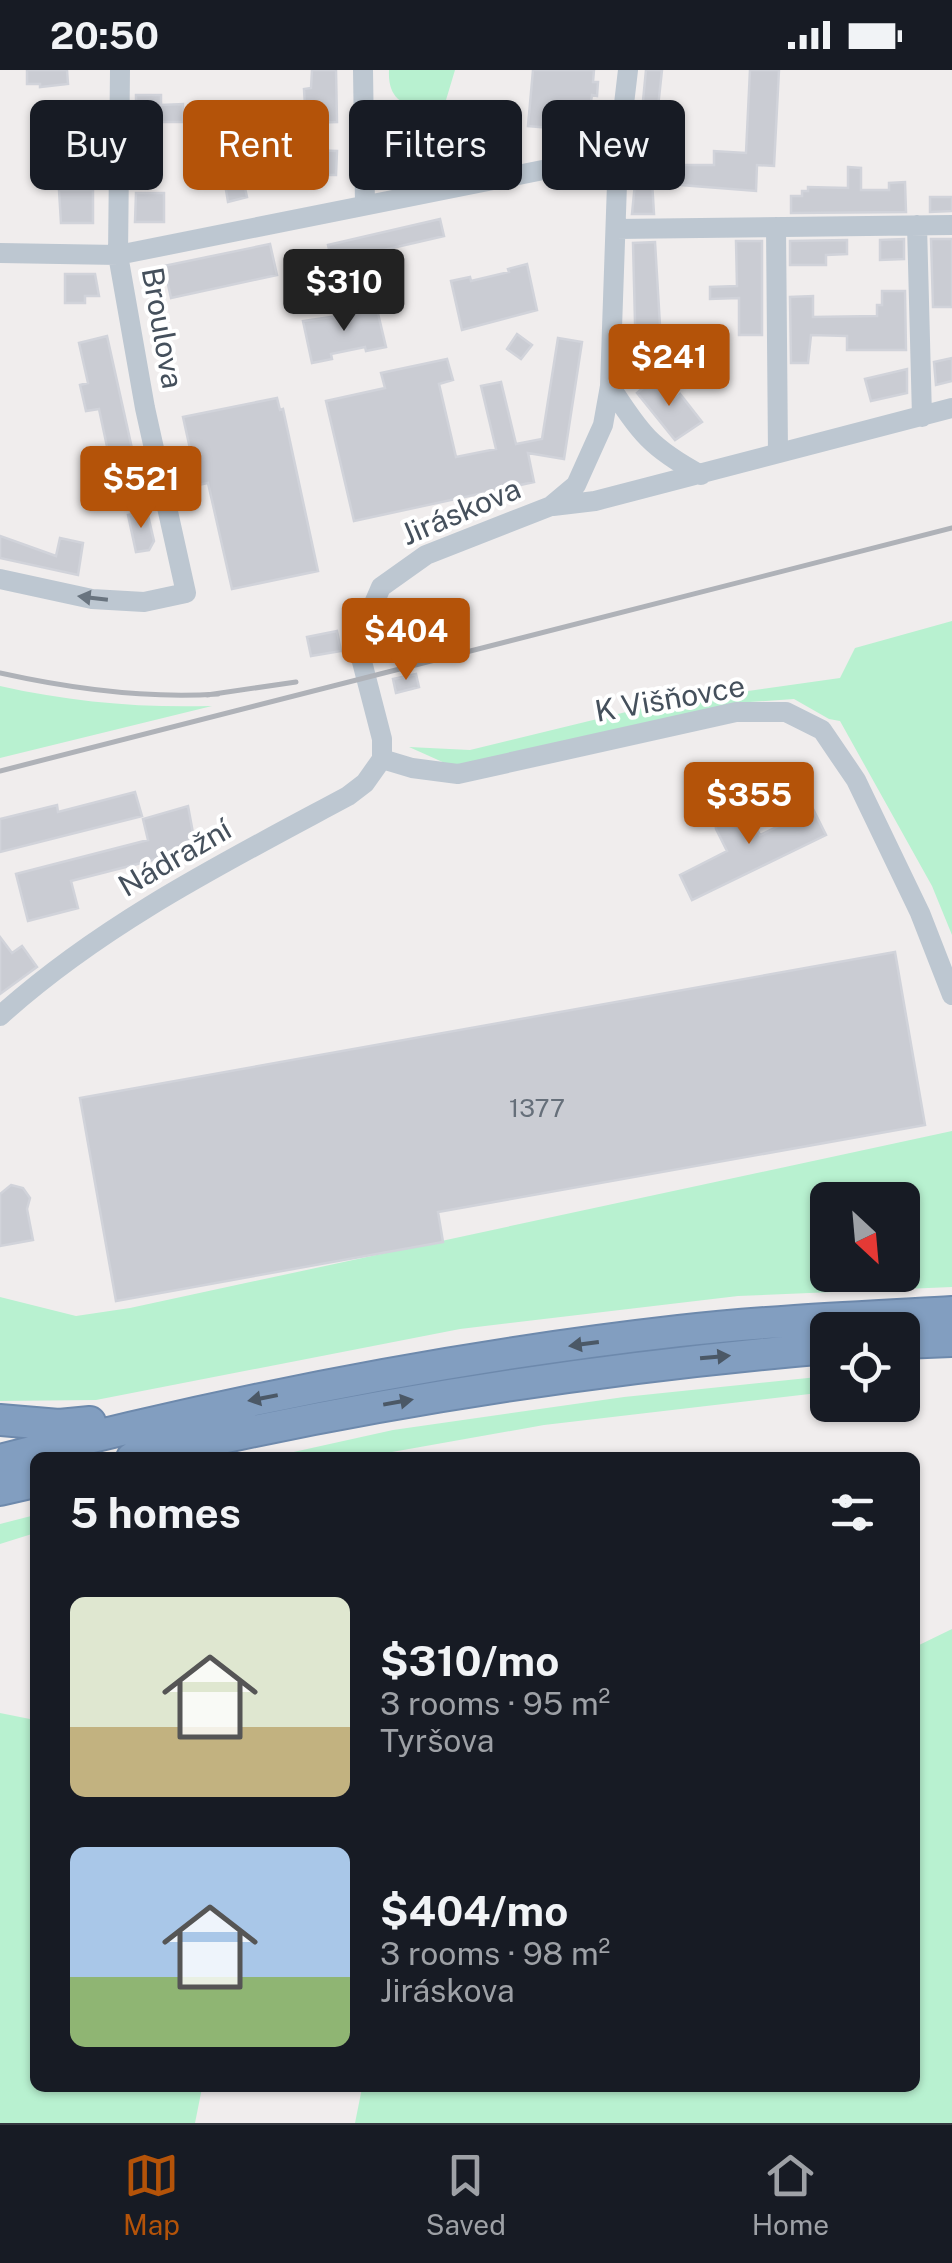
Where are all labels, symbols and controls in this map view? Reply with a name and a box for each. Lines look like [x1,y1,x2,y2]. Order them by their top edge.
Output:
text: 20:50 [50,13,159,58]
chip: Buy [30,100,163,190]
chip: Rent [183,100,329,190]
chip: Filters [349,100,522,190]
chip: New [542,100,685,190]
pin: $310 [285,249,403,334]
text: $310 [305,263,383,300]
street label: Broulova [135,264,191,391]
pin: $241 [610,324,728,409]
text: $241 [631,338,707,375]
pin: $521 [82,446,200,531]
text: $521 [102,460,180,497]
street label: Jiráskova [395,470,526,552]
one-way arrow [76,590,108,606]
pin: $404 [347,598,465,683]
text: $404 [364,612,448,649]
street label: K Višňovce [592,667,748,729]
pin: $355 [690,762,808,847]
text: $355 [706,776,792,813]
street label: Nádražní [112,810,238,904]
house number: 1377 [509,1093,565,1123]
north arrow [810,1182,920,1292]
map controls [810,1182,920,1422]
button: locate [810,1312,920,1422]
one-way arrow [567,1337,599,1353]
one-way arrow [700,1349,731,1365]
one-way arrow [247,1391,278,1406]
one-way arrow [383,1394,415,1409]
icon: filters [825,1485,880,1540]
text: 5 homes [70,1488,241,1537]
text: $310/mo [380,1636,559,1685]
icon: home [150,1637,270,1757]
text: 3 rooms · 95 m² [380,1685,610,1722]
text: Tyršova [380,1722,495,1759]
text: $404/mo [380,1886,568,1935]
icon: home [150,1887,270,2007]
text: 3 rooms · 98 m² [380,1935,610,1972]
text: Jiráskova [380,1972,515,2009]
tab: Map [123,2148,180,2241]
tab: Saved [426,2148,506,2241]
tab: Home [752,2148,829,2241]

